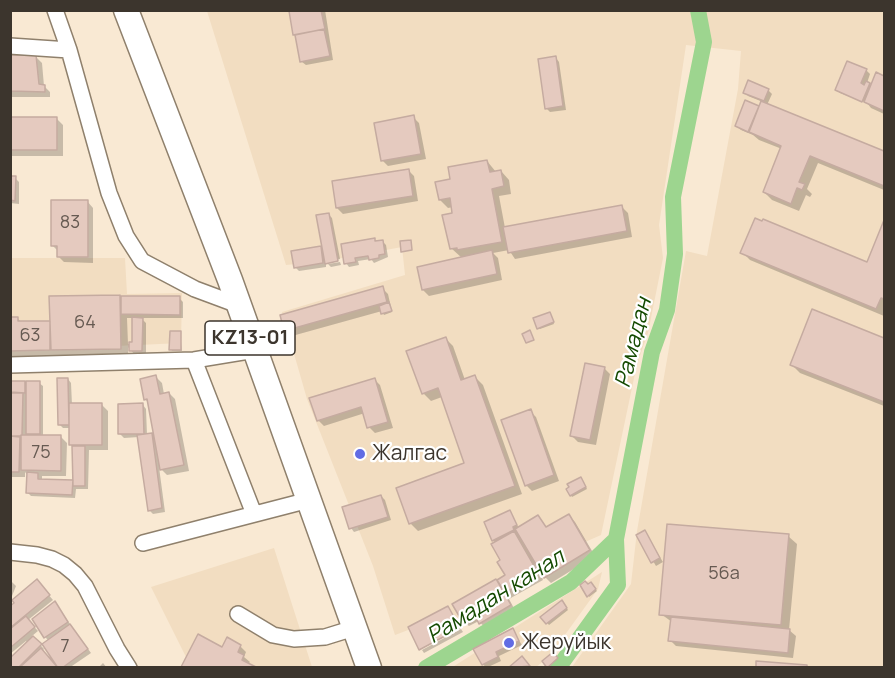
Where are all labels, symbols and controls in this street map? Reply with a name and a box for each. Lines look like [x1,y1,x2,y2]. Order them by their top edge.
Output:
house number: 83 [60,212,80,234]
water label: Рамадан [610,295,658,391]
house number: 64 [74,312,96,334]
road number: KZ13-01 [205,321,295,355]
house number: 63 [19,325,41,347]
place label: Жалгас [372,441,447,467]
house number: 75 [31,442,51,464]
marker: Жалгас [353,447,367,461]
water label: Рамадан канал [423,544,569,650]
house number: 56а [708,563,740,585]
place label: Жеруйык [521,630,611,656]
house number: 7 [60,636,70,658]
marker: Жеруйык [502,636,516,650]

